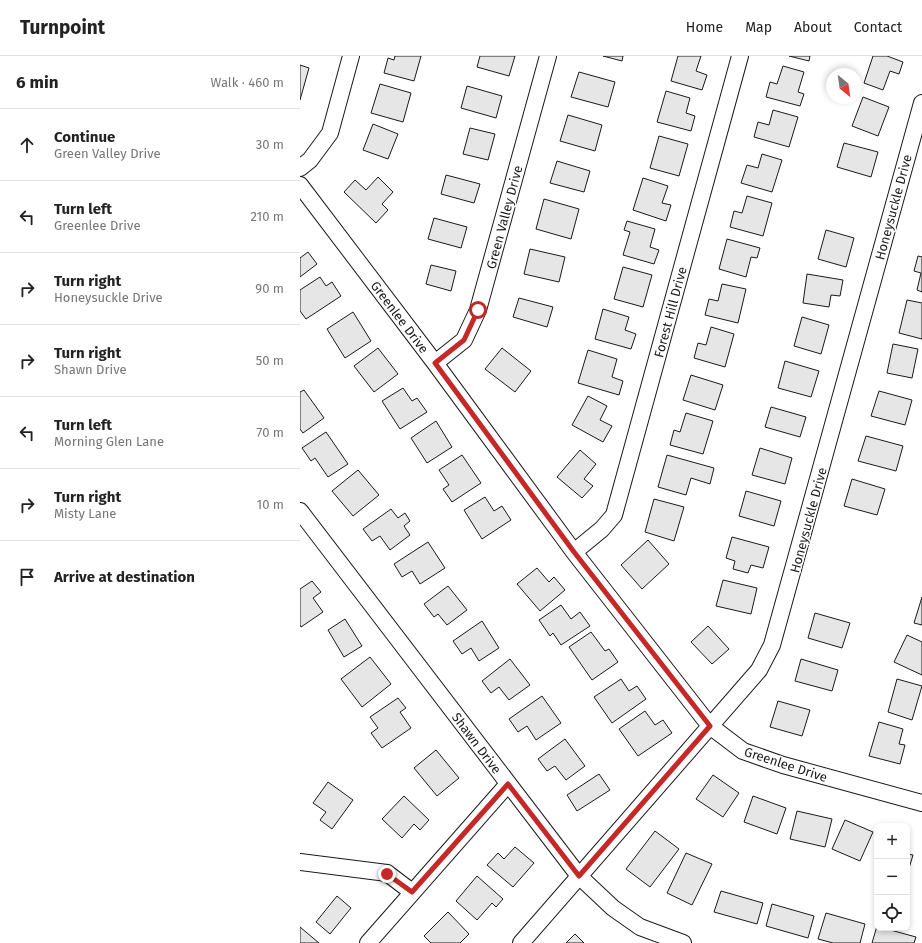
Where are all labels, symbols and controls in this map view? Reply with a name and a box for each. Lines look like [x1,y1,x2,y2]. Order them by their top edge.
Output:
text: Turnpoint [20,16,105,39]
text: Home [686,19,723,36]
text: Map [745,19,772,36]
text: About [794,19,832,36]
text: Contact [854,19,902,36]
north arrow [826,68,862,104]
text: 6 min [16,72,59,93]
text: Walk · 460 m [211,75,284,90]
text: Continue [54,128,115,146]
icon: ahead [16,134,38,156]
text: 30 m [256,137,284,152]
text: Green Valley Drive [54,146,161,161]
street label: Honeysuckle Drive [872,153,915,262]
street label: Green Valley Drive [483,164,526,271]
text: Turn left [54,200,112,218]
icon: left [16,206,38,228]
text: 210 m [250,209,284,224]
text: Greenlee Drive [54,218,140,233]
street label: Forest Hill Drive [651,265,690,359]
text: Turn right [54,272,121,290]
icon: right [16,278,38,300]
street label: Greenlee Drive [368,278,432,356]
text: 90 m [255,281,284,296]
text: Honeysuckle Drive [54,290,163,305]
route start [469,301,487,319]
text: Turn right [54,344,121,362]
icon: right [16,350,38,372]
text: 50 m [256,353,284,368]
text: Shawn Drive [54,362,127,377]
text: Turn left [54,416,112,434]
icon: left [16,422,38,444]
text: 70 m [257,425,284,440]
text: Morning Glen Lane [54,434,164,449]
street label: Honeysuckle Drive [787,466,830,575]
text: Turn right [54,488,121,506]
icon: right [16,494,38,516]
text: 10 m [257,497,284,512]
text: Misty Lane [54,506,116,521]
icon: arrive [16,566,38,588]
text: Arrive at destination [54,568,195,586]
street label: Shawn Drive [449,710,504,777]
street label: Greenlee Drive [742,744,829,785]
map controls [874,823,910,931]
button: + [874,823,910,859]
button: − [874,859,910,895]
route end [378,865,396,883]
button: locate [874,895,910,931]

